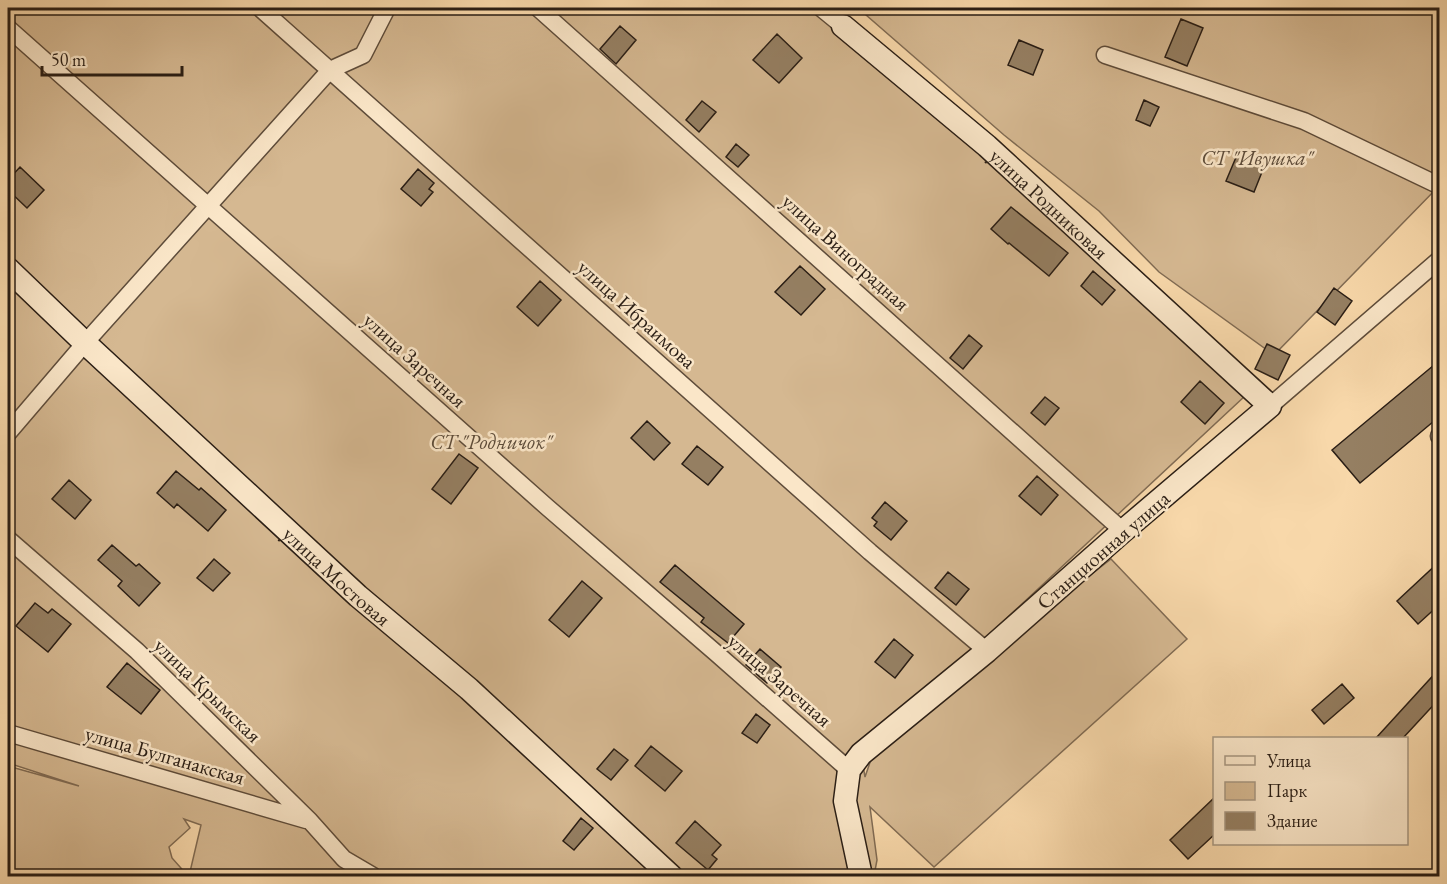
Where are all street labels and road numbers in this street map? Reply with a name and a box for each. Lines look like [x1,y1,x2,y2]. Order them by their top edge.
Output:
street label: улица Родниковая [984,142,1114,265]
street label: улица Виноградная [777,188,915,316]
street label: улица Ибраимова [572,254,702,375]
street label: улица Заречная [358,307,472,413]
street label: Станционная улица [1031,484,1176,615]
street label: улица Мостовая [277,520,397,632]
street label: улица Заречная [722,627,838,733]
street label: улица Крымская [148,632,268,748]
street label: улица Булганакская [82,719,248,791]

